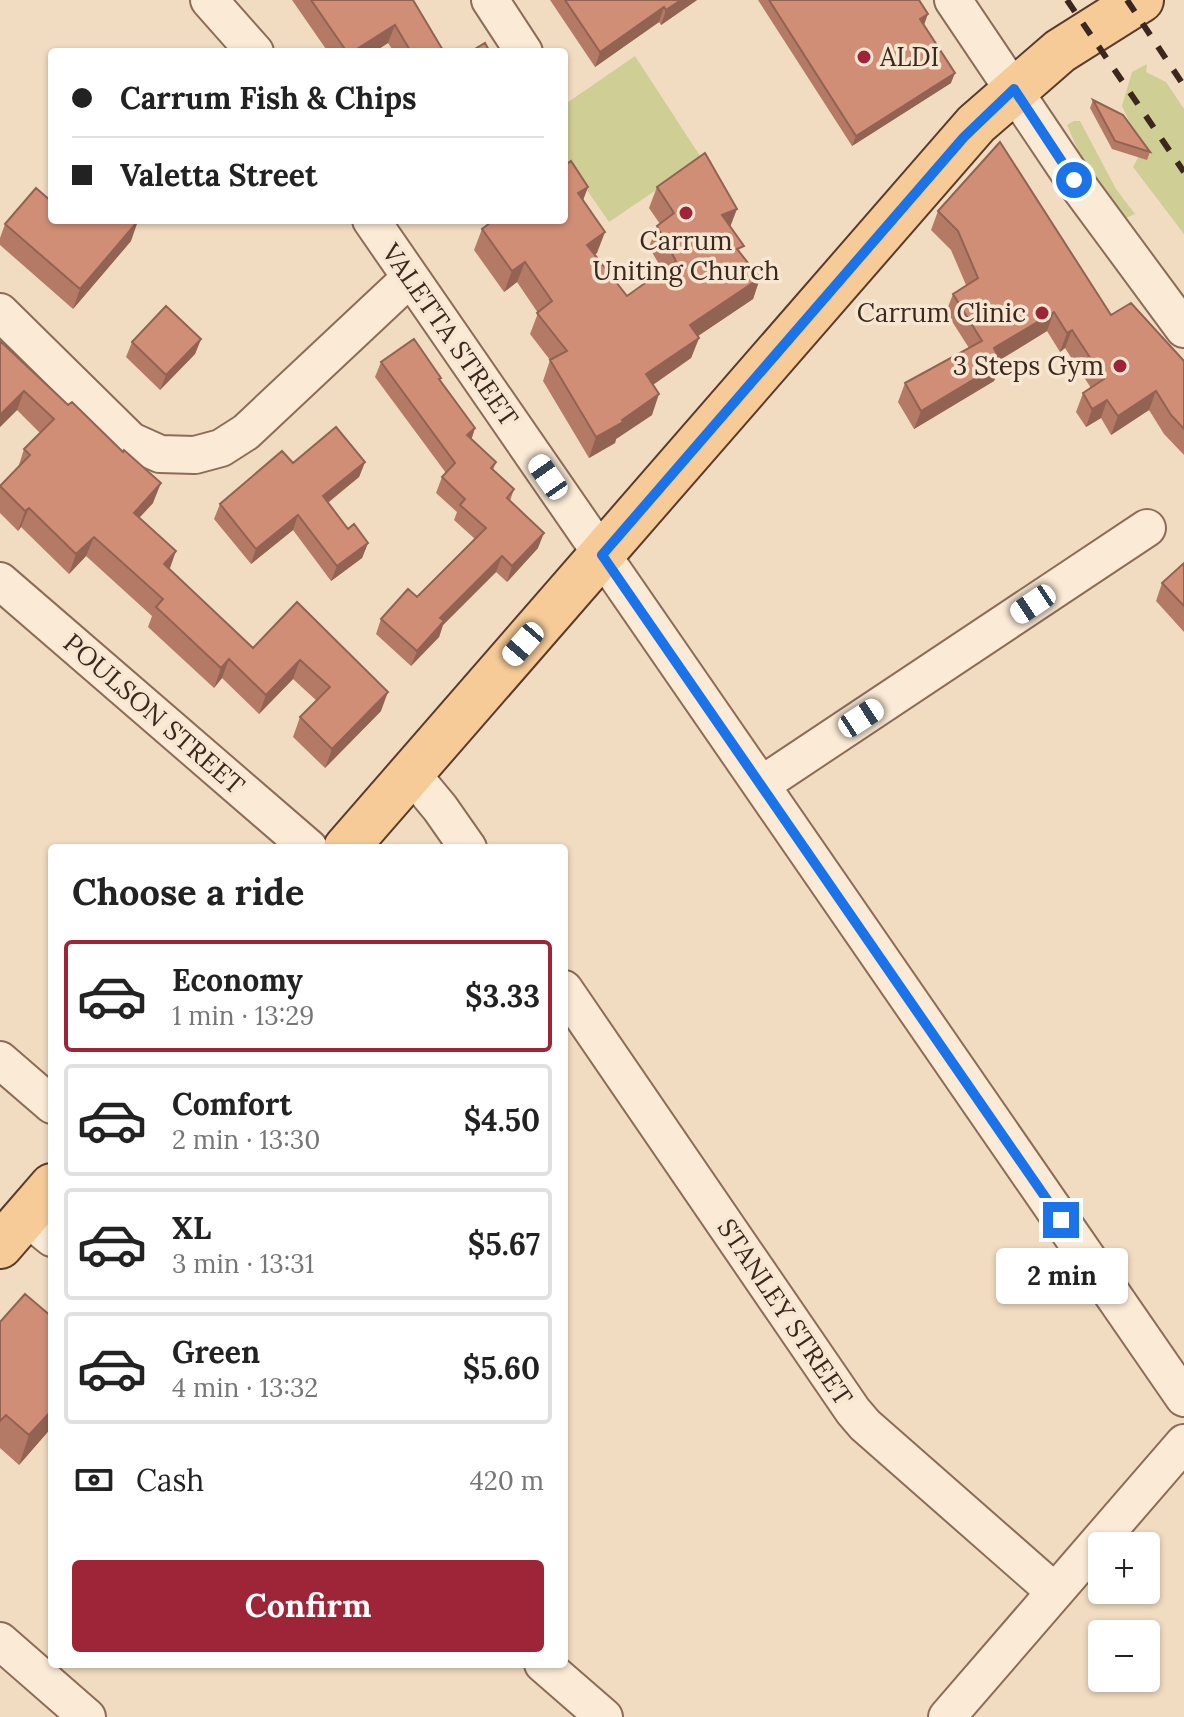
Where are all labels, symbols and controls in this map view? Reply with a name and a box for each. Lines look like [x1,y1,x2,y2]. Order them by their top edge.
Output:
place label: ALDI [879,40,939,73]
marker: ALDI [855,48,873,66]
text: Carrum Fish & Chips [120,79,417,117]
text: Valetta Street [120,156,317,194]
route start [1056,162,1092,198]
marker: Carrum Uniting Church [677,204,695,222]
place label: Carrum Uniting Church [592,224,780,287]
street label: VALETTA STREET [374,236,526,433]
place label: Carrum Clinic [857,296,1026,329]
marker: Carrum Clinic [1033,304,1051,322]
place label: 3 Steps Gym [953,349,1104,382]
marker: 3 Steps Gym [1111,357,1129,375]
car [524,450,572,504]
car [1006,581,1060,627]
car [498,618,548,670]
street label: POULSON STREET [57,626,252,802]
car [834,695,888,741]
text: Choose a ride [72,869,304,915]
icon: car [76,960,148,1032]
text: Economy [172,961,303,999]
text: $3.33 [465,977,540,1015]
text: 1 min · 13:29 [172,999,314,1032]
icon: car [76,1084,148,1156]
text: Comfort [172,1085,292,1123]
text: $4.50 [464,1101,540,1139]
text: 2 min · 13:30 [172,1123,320,1156]
route end [1043,1202,1079,1238]
icon: car [76,1208,148,1280]
text: XL [172,1209,211,1247]
street label: STANLEY STREET [711,1212,860,1412]
text: $5.67 [468,1225,540,1263]
text: 3 min · 13:31 [172,1247,314,1280]
callout: 2 min [995,1248,1127,1304]
text: 2 min [1027,1259,1097,1292]
icon: car [76,1332,148,1404]
text: Green [172,1333,260,1371]
text: $5.60 [463,1349,540,1387]
text: 4 min · 13:32 [172,1371,318,1404]
icon: cash [72,1458,116,1502]
text: Cash [136,1461,204,1499]
text: 420 m [470,1464,544,1497]
map controls [1088,1532,1160,1692]
button: + [1088,1532,1160,1604]
button: Confirm [72,1560,544,1652]
button: − [1088,1620,1160,1692]

